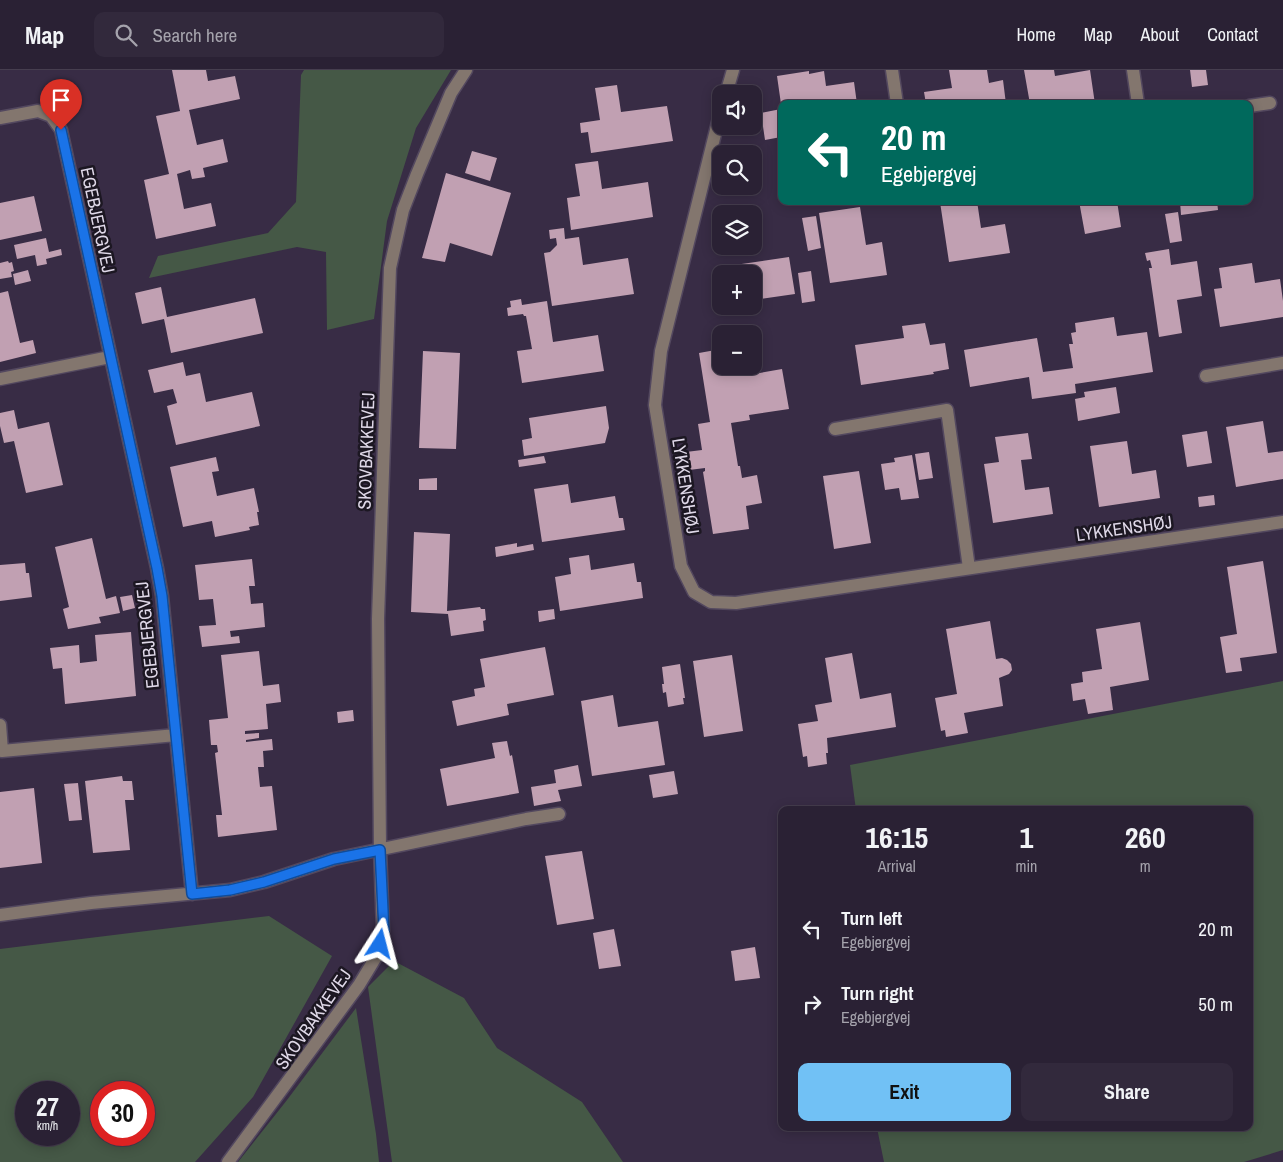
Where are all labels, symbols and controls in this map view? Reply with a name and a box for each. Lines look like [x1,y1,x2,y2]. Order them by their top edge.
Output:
search box [94,12,444,57]
text: Map [25,19,64,51]
icon: search [112,21,140,49]
text: Search here [152,22,237,48]
text: Home [1016,22,1056,47]
text: Map [1084,22,1113,47]
text: About [1141,22,1179,47]
text: Contact [1207,22,1258,47]
pin [40,79,82,130]
map controls [712,85,762,375]
button: sound [712,85,762,135]
icon: arrive [47,86,75,114]
text: 20 m [881,114,946,161]
icon: left [798,120,863,185]
button: search [712,145,762,195]
text: Egebjergvej [881,159,976,189]
street label: EGEBJERGVEJ [75,165,121,275]
button: layers [712,205,762,255]
button: + [712,265,762,315]
button: − [712,325,762,375]
street label: SKOVBAKKEVEJ [351,392,381,510]
street label: LYKKENSHØJ [666,436,706,536]
street label: LYKKENSHØJ [1074,509,1174,547]
street label: EGEBJERGVEJ [129,580,165,690]
text: 16:15 [865,817,928,857]
text: 1 [1020,817,1033,857]
text: 260 [1125,817,1166,857]
text: Arrival [878,855,916,877]
text: min [1015,855,1037,877]
text: m [1140,855,1151,877]
text: Turn left [841,905,902,931]
icon: left [798,915,826,943]
text: 20 m [1198,916,1233,942]
position arrow [353,917,405,969]
text: Egebjergvej [841,931,910,953]
street label: SKOVBAKKEVEJ [269,964,357,1074]
text: Turn right [841,980,913,1006]
icon: right [798,990,826,1018]
text: 50 m [1198,991,1233,1017]
text: Egebjergvej [841,1006,910,1028]
button: Exit [798,1063,1011,1121]
button: Share [1021,1063,1233,1121]
speed limit sign: 30 [90,1081,155,1146]
text: 27 [36,1090,59,1124]
text: km/h [37,1118,58,1134]

